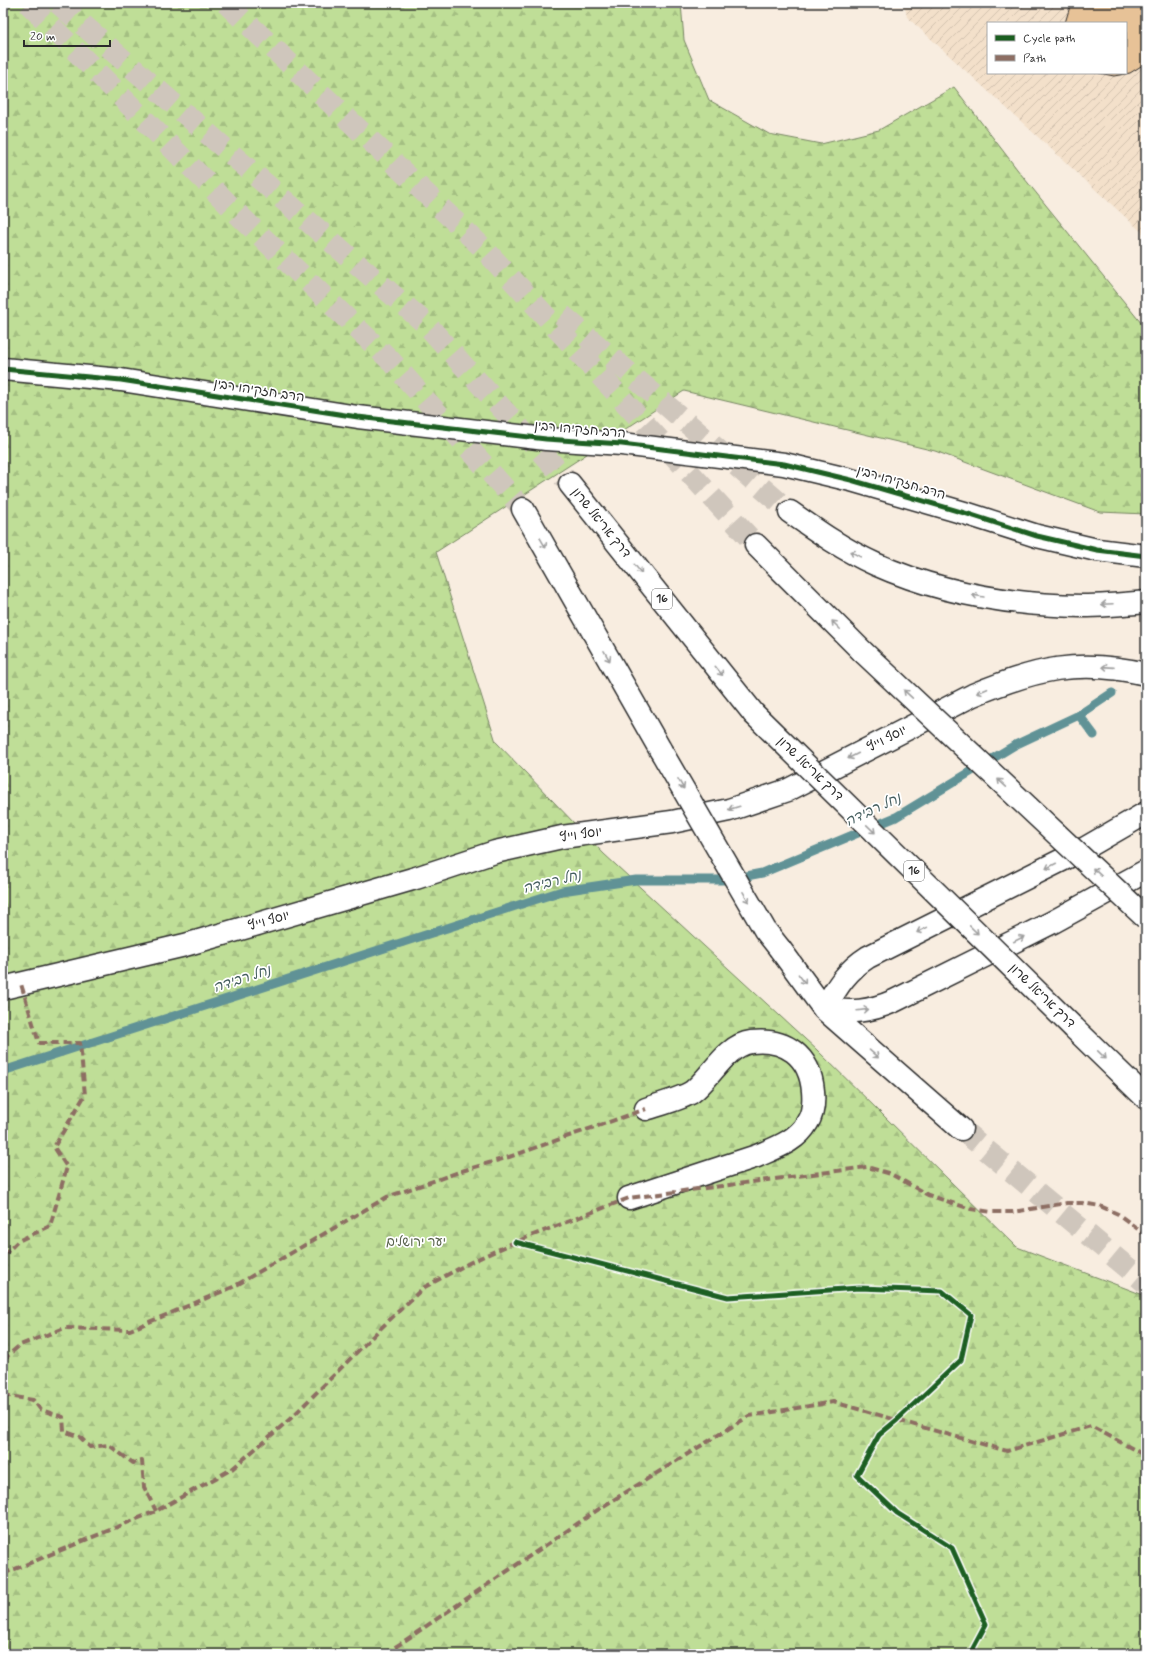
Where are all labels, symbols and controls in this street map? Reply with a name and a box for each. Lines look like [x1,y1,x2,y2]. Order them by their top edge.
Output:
scale bar [24,22,110,48]
legend [987,22,1127,74]
text: 20 m [30,29,56,45]
text: Cycle path [1023,31,1075,47]
text: Path [1023,51,1046,67]
street label: הרב חזקיהו רבין [212,375,306,407]
street label: הרב חזקיהו רבין [534,418,626,442]
street label: הרב חזקיהו רבין [855,462,947,504]
street label: דרך אריאל שרון [567,484,635,562]
one-way arrow [539,537,547,549]
one-way arrow [850,549,862,557]
one-way arrow [634,564,642,575]
road number: 16 [652,589,672,609]
one-way arrow [972,592,985,600]
one-way arrow [1101,601,1114,608]
one-way arrow [831,620,840,630]
one-way arrow [603,650,611,662]
one-way arrow [1102,664,1115,671]
one-way arrow [715,665,724,676]
one-way arrow [976,688,988,695]
one-way arrow [903,689,913,699]
street label: יוסף וייץ [864,722,910,756]
street label: דרך אריאל שרון [773,733,847,805]
one-way arrow [847,753,859,761]
one-way arrow [677,778,685,790]
one-way arrow [998,779,1008,788]
water label: נחל רבידה [842,789,905,831]
one-way arrow [728,805,741,812]
street label: יוסף וייץ [559,823,603,847]
one-way arrow [866,824,876,834]
road number: 16 [904,861,924,881]
one-way arrow [1045,863,1057,871]
water label: נחל רבידה [521,866,584,898]
one-way arrow [1092,867,1102,877]
one-way arrow [742,891,750,903]
street label: יוסף וייץ [246,907,292,935]
one-way arrow [969,925,979,935]
one-way arrow [916,927,928,934]
one-way arrow [1012,935,1024,942]
street label: דרך אריאל שרון [1005,960,1079,1032]
water label: נחל רבידה [211,961,274,997]
one-way arrow [798,974,806,985]
one-way arrow [856,1007,869,1014]
one-way arrow [869,1049,879,1058]
one-way arrow [1097,1050,1107,1060]
park label: יער ירושלים [386,1234,446,1251]

